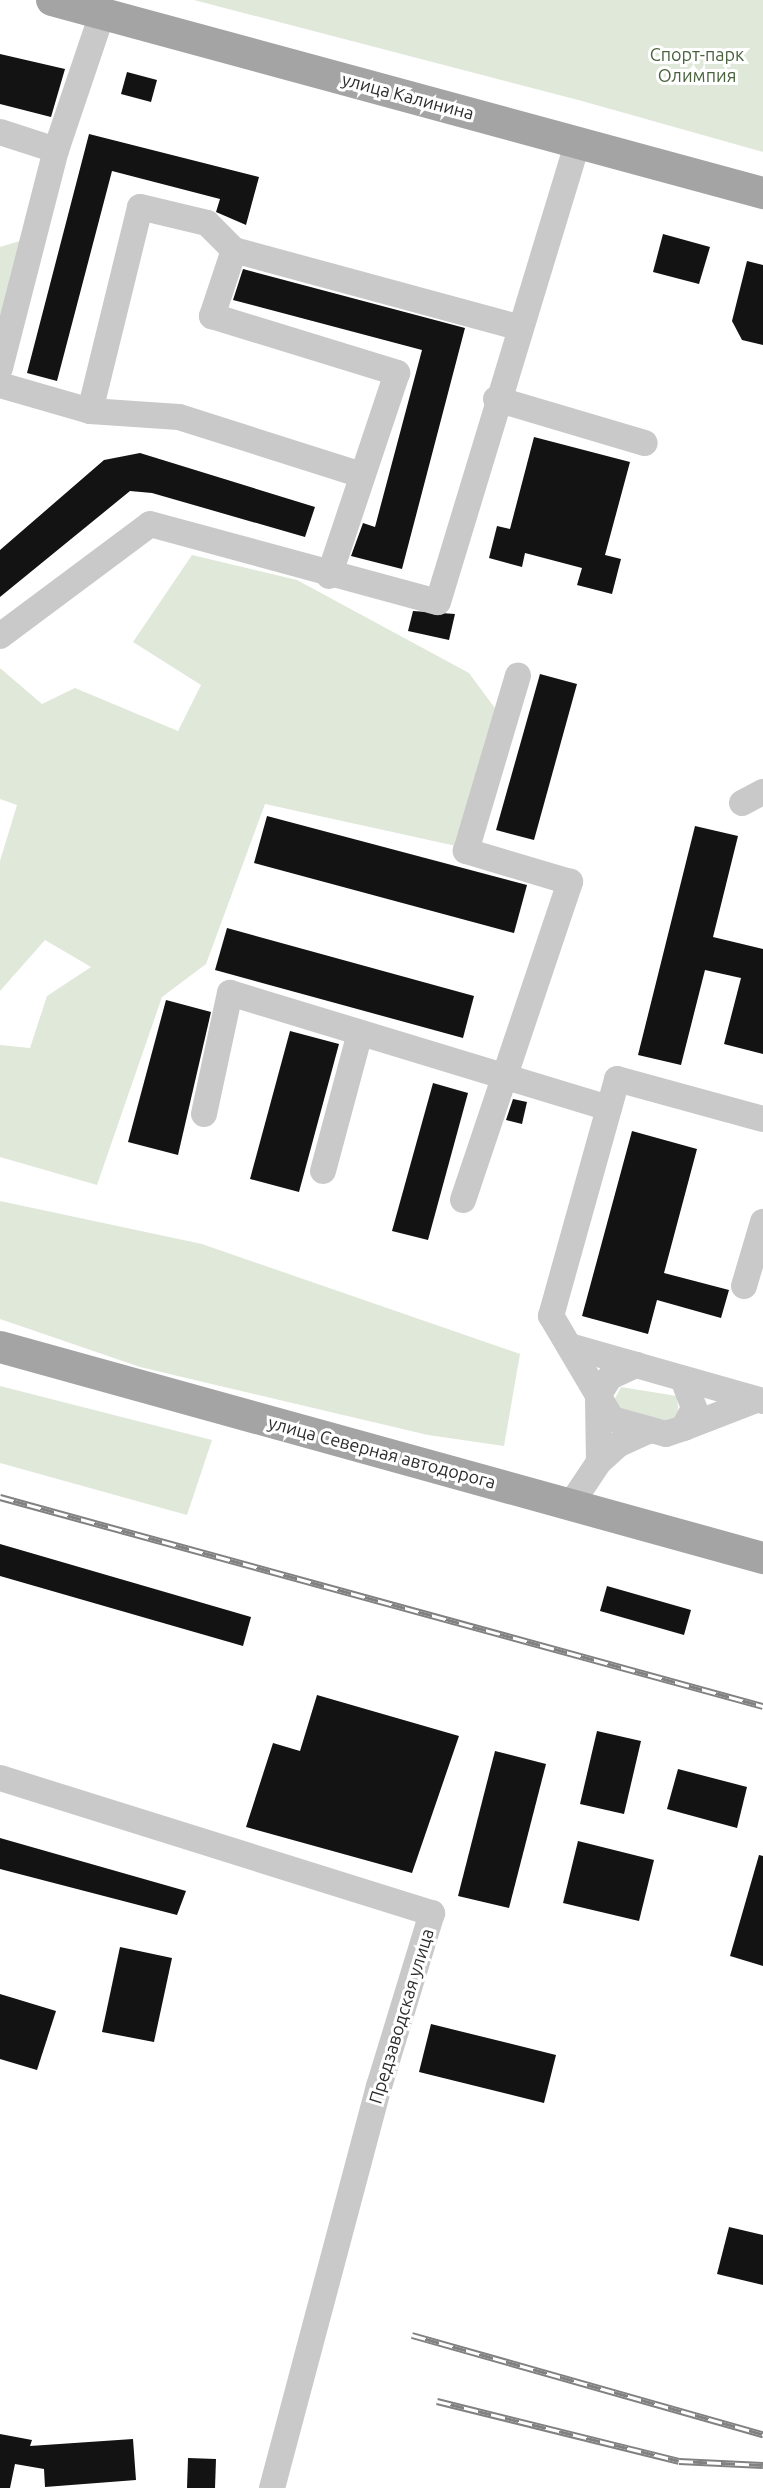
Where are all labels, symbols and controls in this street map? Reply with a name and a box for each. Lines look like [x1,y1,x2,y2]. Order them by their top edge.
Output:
park label: Спорт-парк Олимпия [650,44,744,86]
street label: улица Калинина [340,68,476,124]
street label: улица Северная автодорога [266,1411,498,1493]
street label: Предзаводская улица [364,1926,438,2106]

